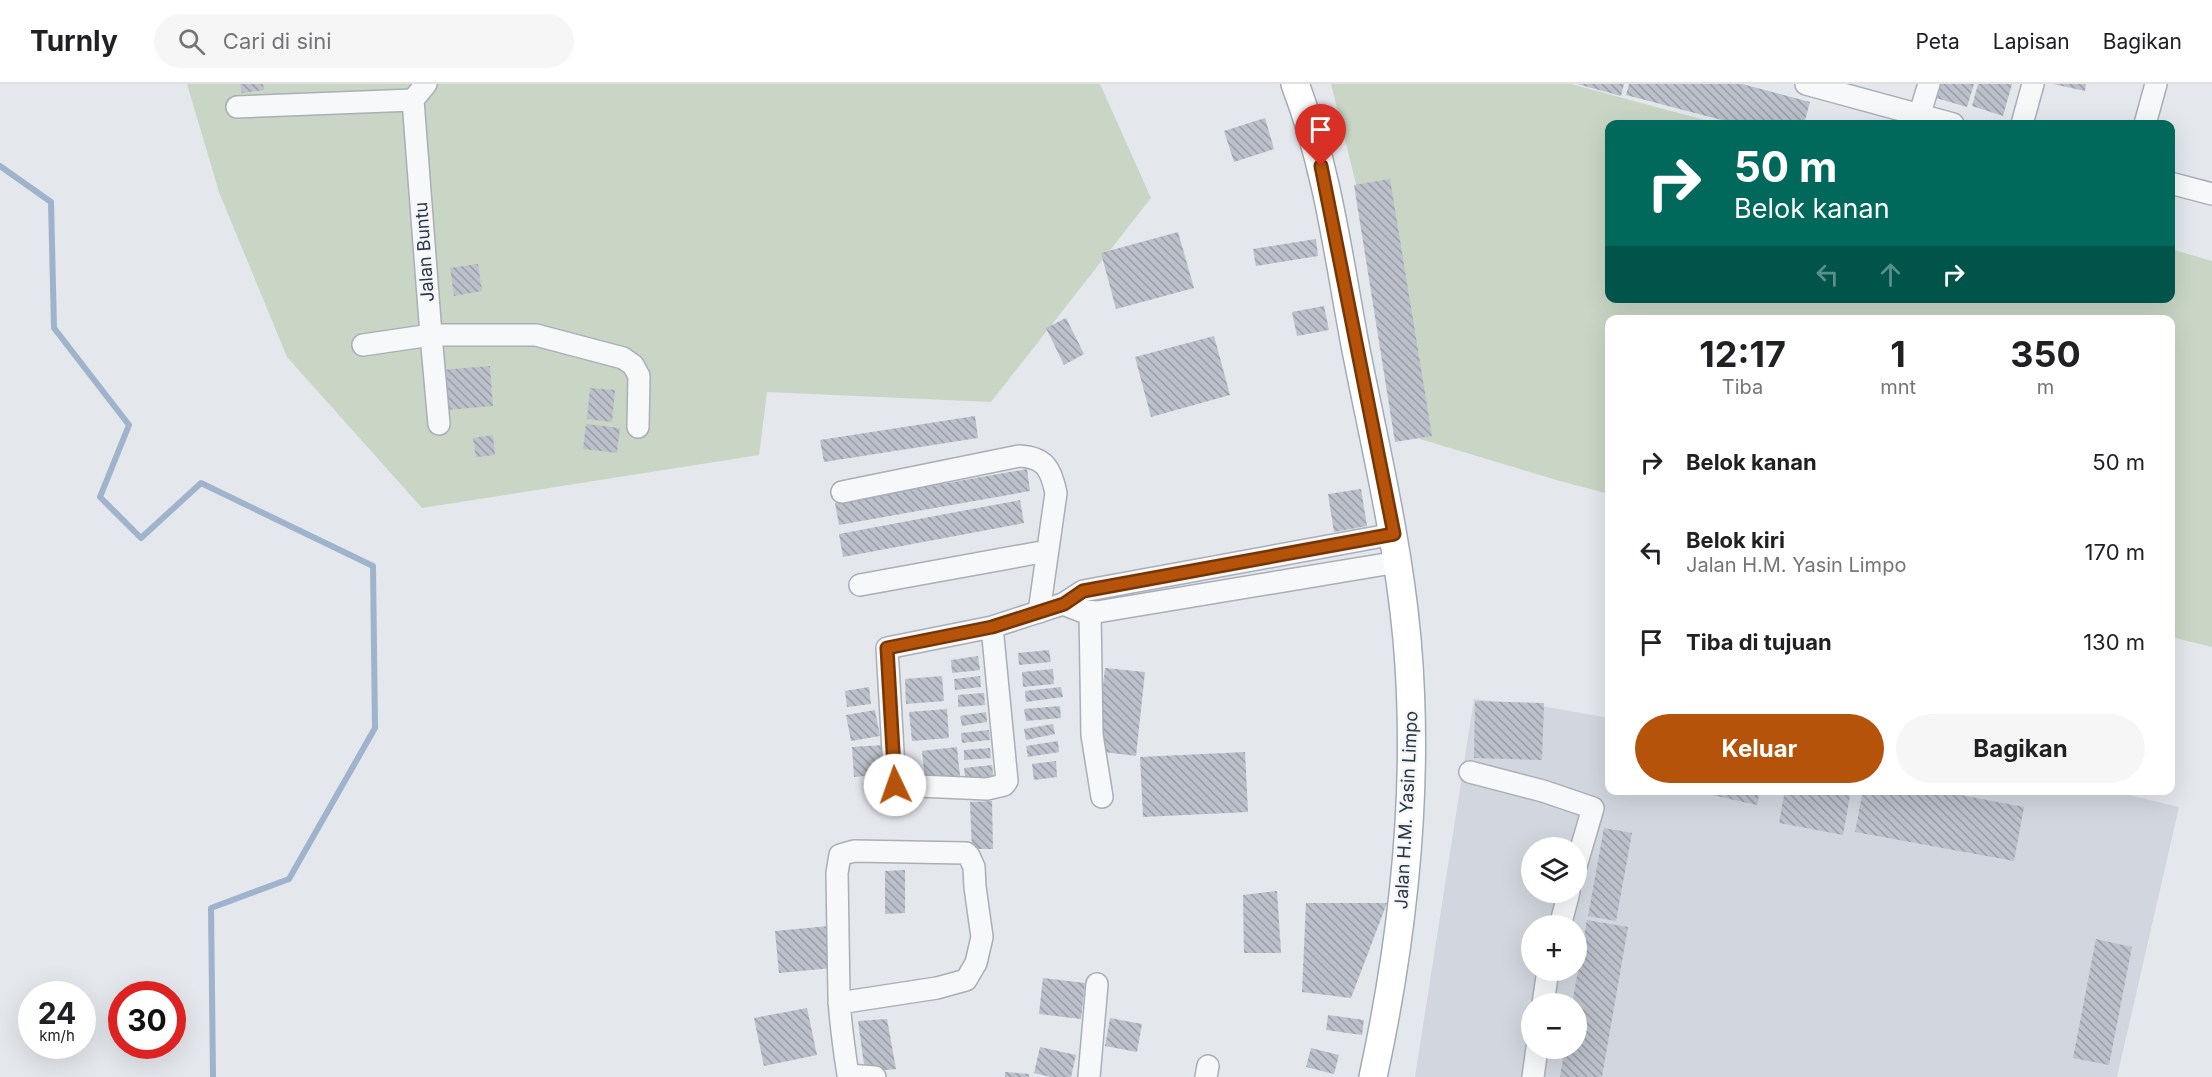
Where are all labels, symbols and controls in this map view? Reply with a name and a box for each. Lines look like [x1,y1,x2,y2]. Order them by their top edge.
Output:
search box [154,14,574,68]
text: Turnly [30,24,118,58]
icon: search [175,25,208,58]
text: Cari di sini [223,28,332,54]
text: Peta [1916,29,1960,54]
text: Lapisan [1993,29,2070,54]
text: Bagikan [2103,29,2182,54]
pin [1295,104,1346,166]
icon: arrive [1304,113,1337,146]
text: 50 m [1734,141,1837,192]
icon: right [1635,144,1713,222]
text: Belok kanan [1734,192,1890,225]
street label: Jalan Buntu [410,201,438,303]
icon: left [1811,258,1844,291]
icon: ahead [1874,258,1907,291]
icon: right [1937,258,1970,291]
text: 12:17 [1699,332,1786,376]
text: 1 [1890,332,1906,376]
text: 350 [2010,332,2081,376]
text: Tiba [1722,375,1763,399]
text: mnt [1880,375,1916,399]
text: m [2037,375,2054,399]
icon: right [1635,446,1668,479]
text: Belok kanan [1686,449,1817,475]
text: 50 m [2092,449,2145,475]
text: Belok kiri [1686,527,1785,553]
icon: left [1635,536,1668,569]
text: 170 m [2085,539,2145,565]
text: Jalan H.M. Yasin Limpo [1686,553,1906,577]
icon: arrive [1635,626,1668,659]
text: Tiba di tujuan [1686,629,1832,655]
text: 130 m [2083,629,2145,655]
street label: Jalan H.M. Yasin Limpo [1390,710,1422,910]
button: Keluar [1635,714,1884,783]
button: Bagikan [1896,714,2145,783]
position arrow [863,753,927,817]
map controls [1521,837,1587,1059]
button: layers [1521,837,1587,903]
button: + [1521,915,1587,981]
speed limit sign: 30 [108,981,186,1059]
button: − [1521,993,1587,1059]
text: 24 [38,995,76,1031]
text: km/h [39,1026,75,1045]

